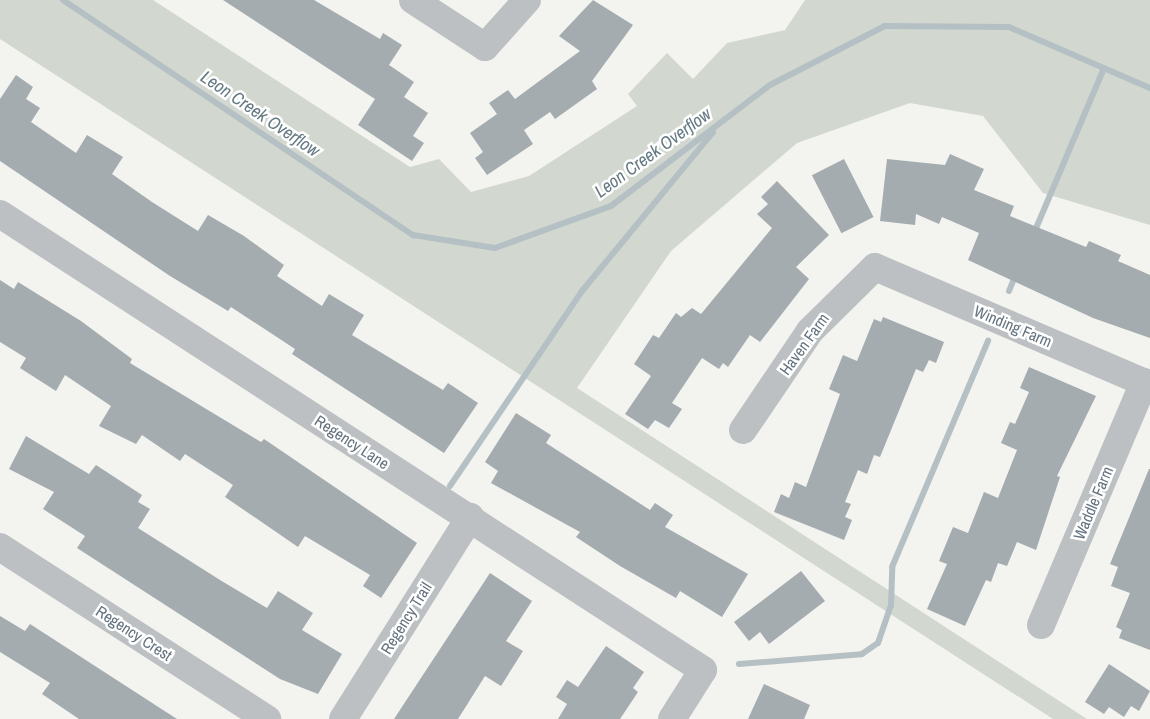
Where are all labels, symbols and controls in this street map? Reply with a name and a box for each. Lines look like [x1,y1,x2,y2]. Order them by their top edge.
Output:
water label: Leon Creek Overflow [196,66,324,162]
water label: Leon Creek Overflow [591,104,715,202]
street label: Winding Farm [971,301,1055,351]
street label: Haven Farm [775,309,833,379]
street label: Regency Lane [311,411,393,473]
street label: Waddle Farm [1069,464,1117,542]
street label: Regency Trail [376,578,436,658]
street label: Regency Crest [92,601,176,665]

